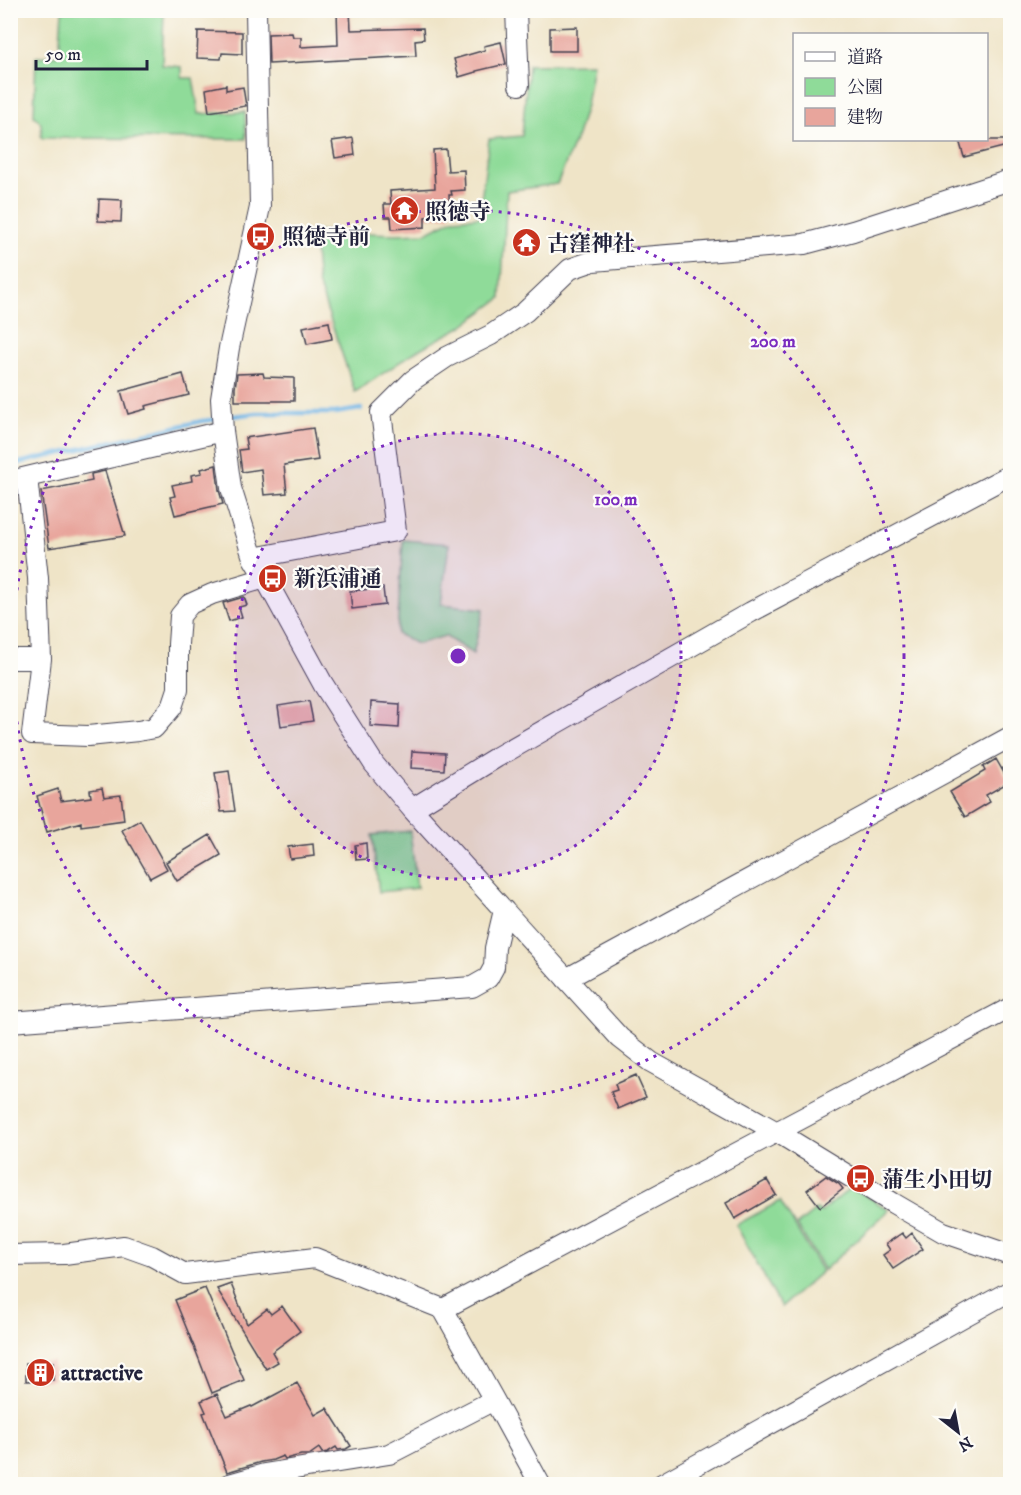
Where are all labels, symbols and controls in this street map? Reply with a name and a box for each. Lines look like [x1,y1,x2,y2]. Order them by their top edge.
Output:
scale bar [36,33,147,71]
legend [793,33,988,141]
text: 50 m [45,44,81,66]
text: 道路 [847,47,883,69]
text: 公園 [847,77,883,99]
text: 建物 [847,107,883,129]
temple icon: 照徳寺 [388,195,420,227]
place label: 照徳寺 [425,199,491,226]
bus stop icon: 照徳寺前 [245,220,277,252]
place label: 照徳寺前 [282,224,370,251]
temple icon: 古窪神社 [510,227,542,259]
place label: 古窪神社 [547,231,635,258]
text: 200 m [750,331,796,353]
text: 100 m [594,489,638,511]
bus stop icon: 新浜浦通 [257,562,289,594]
place label: 新浜浦通 [294,566,382,593]
centre of rings [448,646,468,666]
bus stop icon: 蒲生小田切 [845,1163,877,1195]
place label: 蒲生小田切 [882,1167,992,1194]
building icon: attractive [24,1356,56,1388]
place label: attractive [61,1360,143,1387]
north arrow [928,1402,988,1462]
text: N [954,1432,976,1456]

